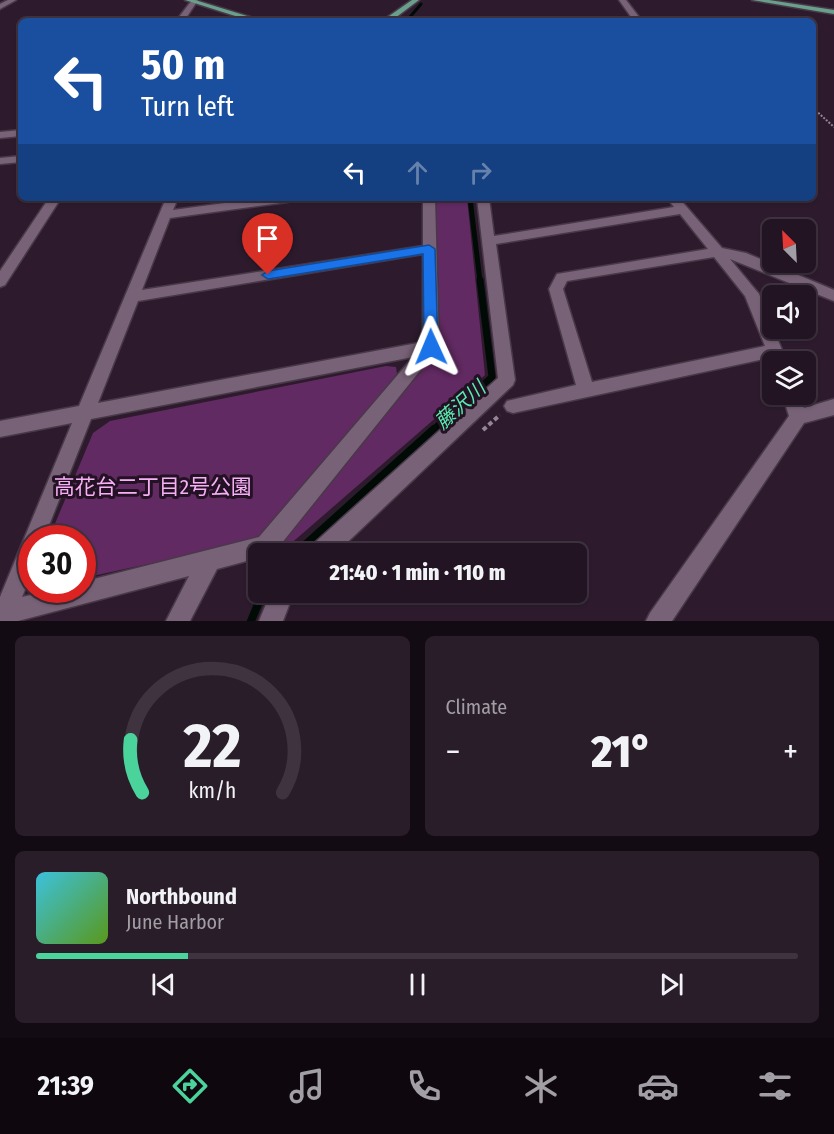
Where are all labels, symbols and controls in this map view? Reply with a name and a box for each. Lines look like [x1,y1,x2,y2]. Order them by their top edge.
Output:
text: 50 m [141,40,225,90]
icon: left [42,42,120,120]
text: Turn left [141,91,234,123]
icon: left [338,156,371,189]
icon: ahead [401,156,434,189]
icon: right [464,156,497,189]
pin [242,213,293,275]
north arrow [762,219,816,273]
map controls [762,219,816,405]
icon: arrive [251,222,284,255]
button: sound [762,285,816,339]
position arrow [399,315,463,379]
button: layers [762,351,816,405]
water label: 藤沢川 [430,375,492,434]
park label: 高花台二丁目2号公園 [54,474,252,500]
speed limit sign: 30 [18,525,96,603]
text: 21:40 · 1 min · 110 m [330,559,505,586]
text: Climate [446,695,507,719]
text: 22 [182,709,241,784]
text: 21° [591,725,652,779]
text: − [446,732,460,772]
text: + [783,732,798,772]
text: km/h [188,778,236,804]
text: Northbound [126,883,237,910]
text: June Harbor [126,910,224,934]
icon: previous [147,968,180,1001]
icon: pause [401,968,434,1001]
icon: next [655,968,688,1001]
icon: directions [169,1065,211,1107]
icon: music [286,1065,328,1107]
icon: phone [403,1065,445,1107]
icon: climate [520,1065,562,1107]
icon: car [637,1065,679,1107]
icon: filters [754,1065,796,1107]
text: 21:39 [38,1070,94,1102]

